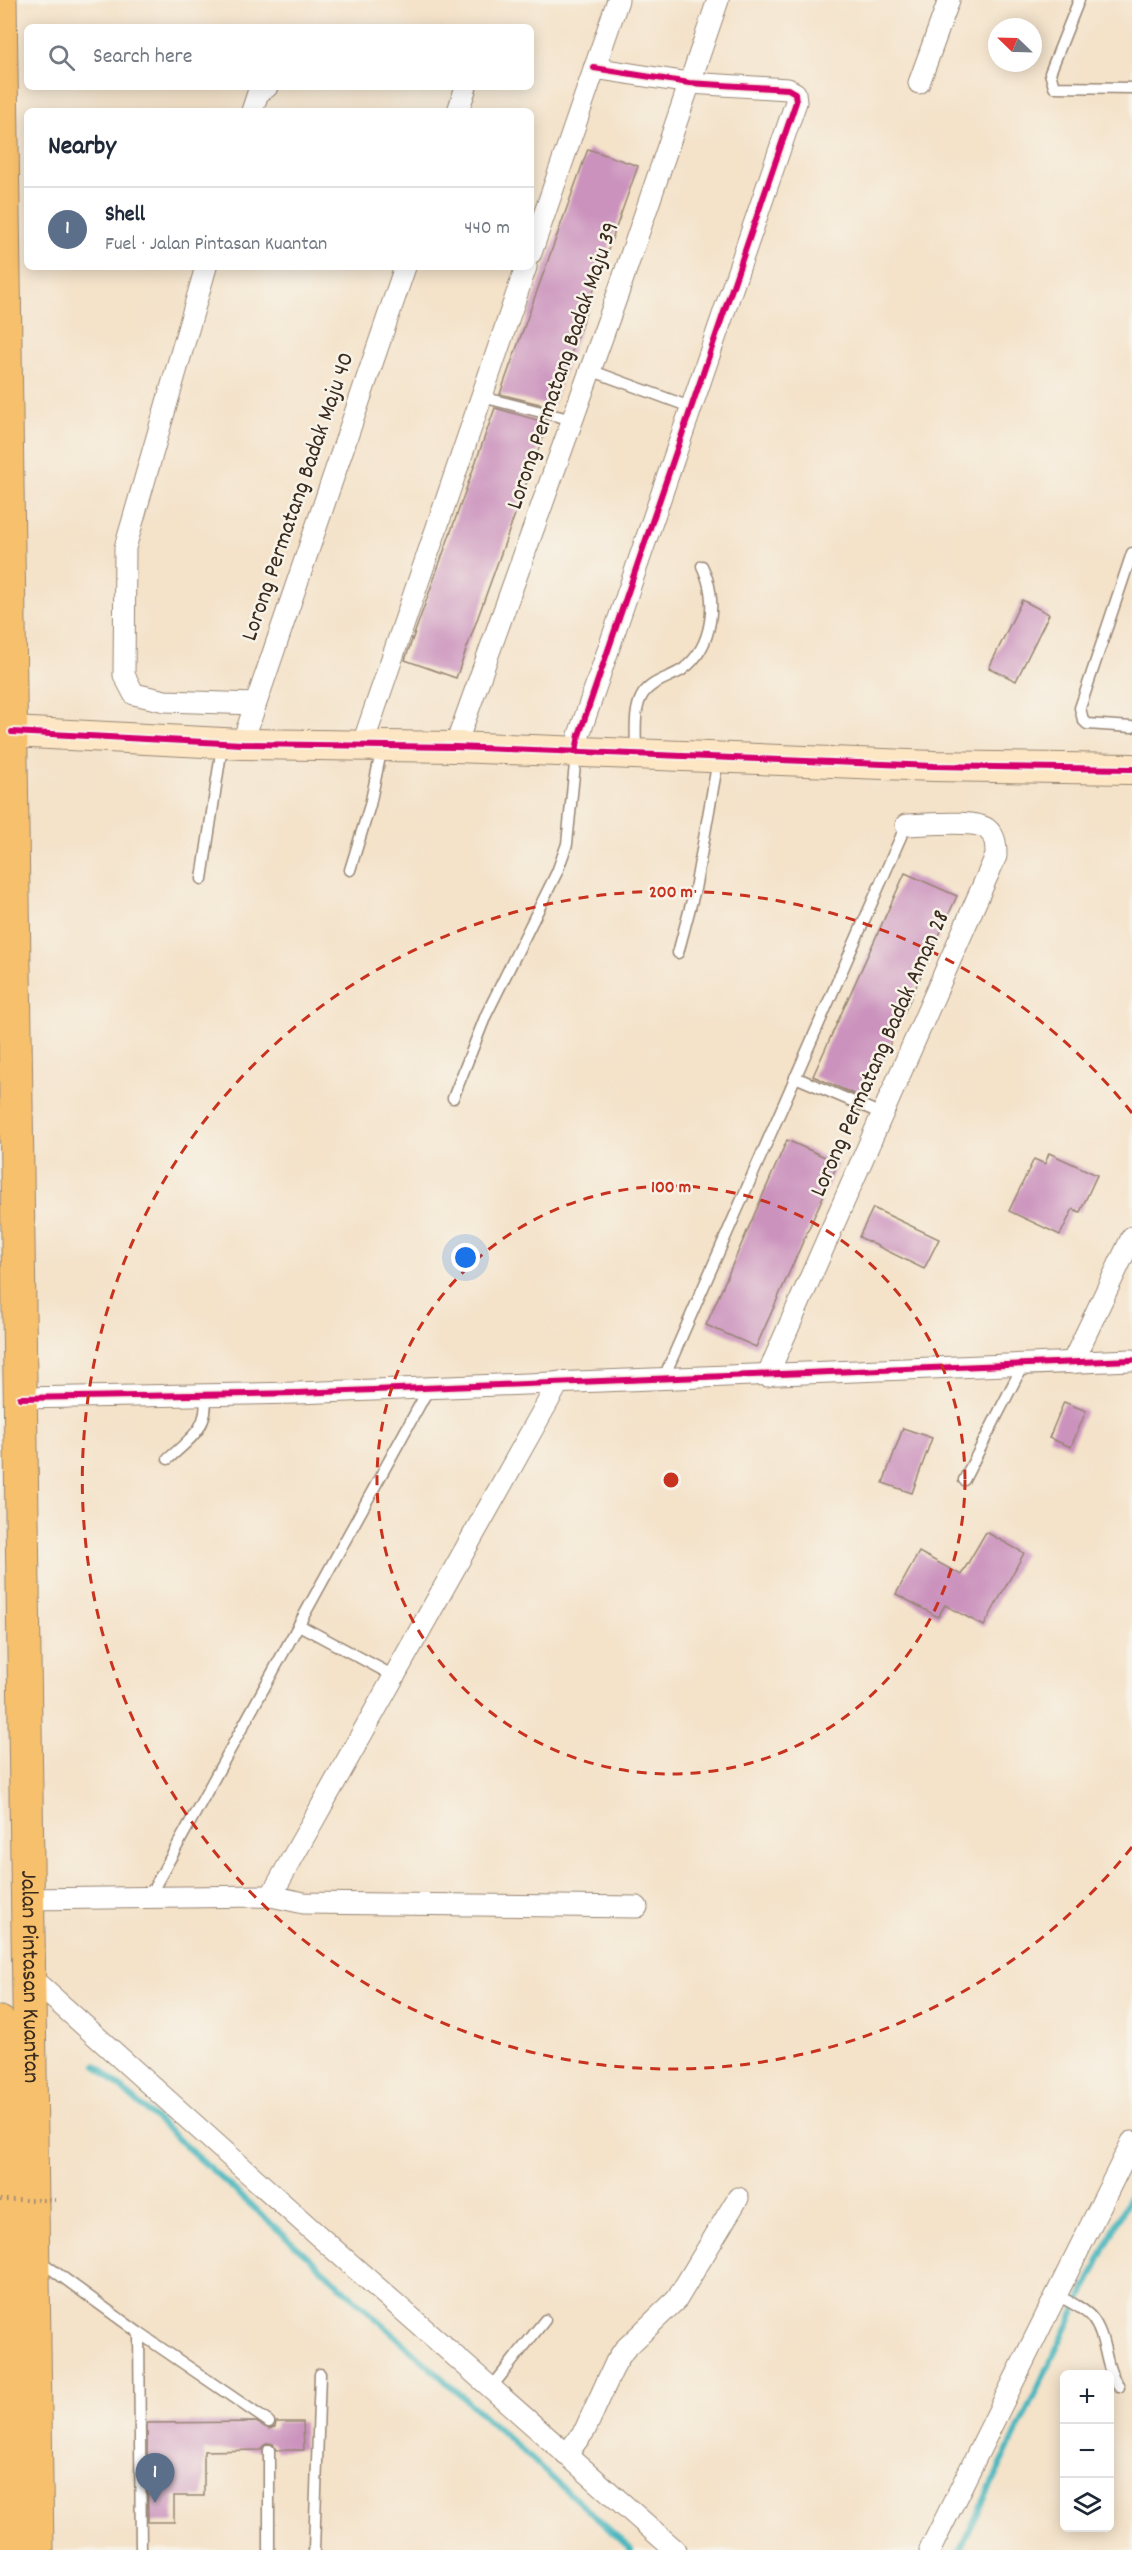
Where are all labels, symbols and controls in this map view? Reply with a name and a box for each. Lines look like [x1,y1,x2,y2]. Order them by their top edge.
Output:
north arrow [988,18,1042,72]
search box [24,24,534,90]
icon: search [45,41,78,74]
text: Search here [93,42,192,73]
text: Nearby [48,129,116,166]
text: Shell [105,200,145,231]
text: 1 [65,215,70,243]
text: 440 m [464,215,510,243]
street label: Lorong Permatang Badak Maju 39 [499,218,629,514]
text: Fuel · Jalan Pintasan Kuantan [105,231,327,259]
street label: Lorong Permatang Badak Maju 40 [234,348,364,646]
text: 200 m [649,881,693,906]
street label: Lorong Permatang Badak Aman 28 [802,905,960,1203]
text: 100 m [651,1176,691,1201]
your location [451,1243,480,1272]
centre of rings [661,1470,681,1490]
street label: Jalan Pintasan Kuantan [10,1870,47,2084]
map controls [1060,2370,1114,2532]
button: + [1060,2370,1114,2424]
button: − [1060,2424,1114,2478]
pin: 1 [136,2454,174,2503]
button: layers [1060,2478,1114,2532]

